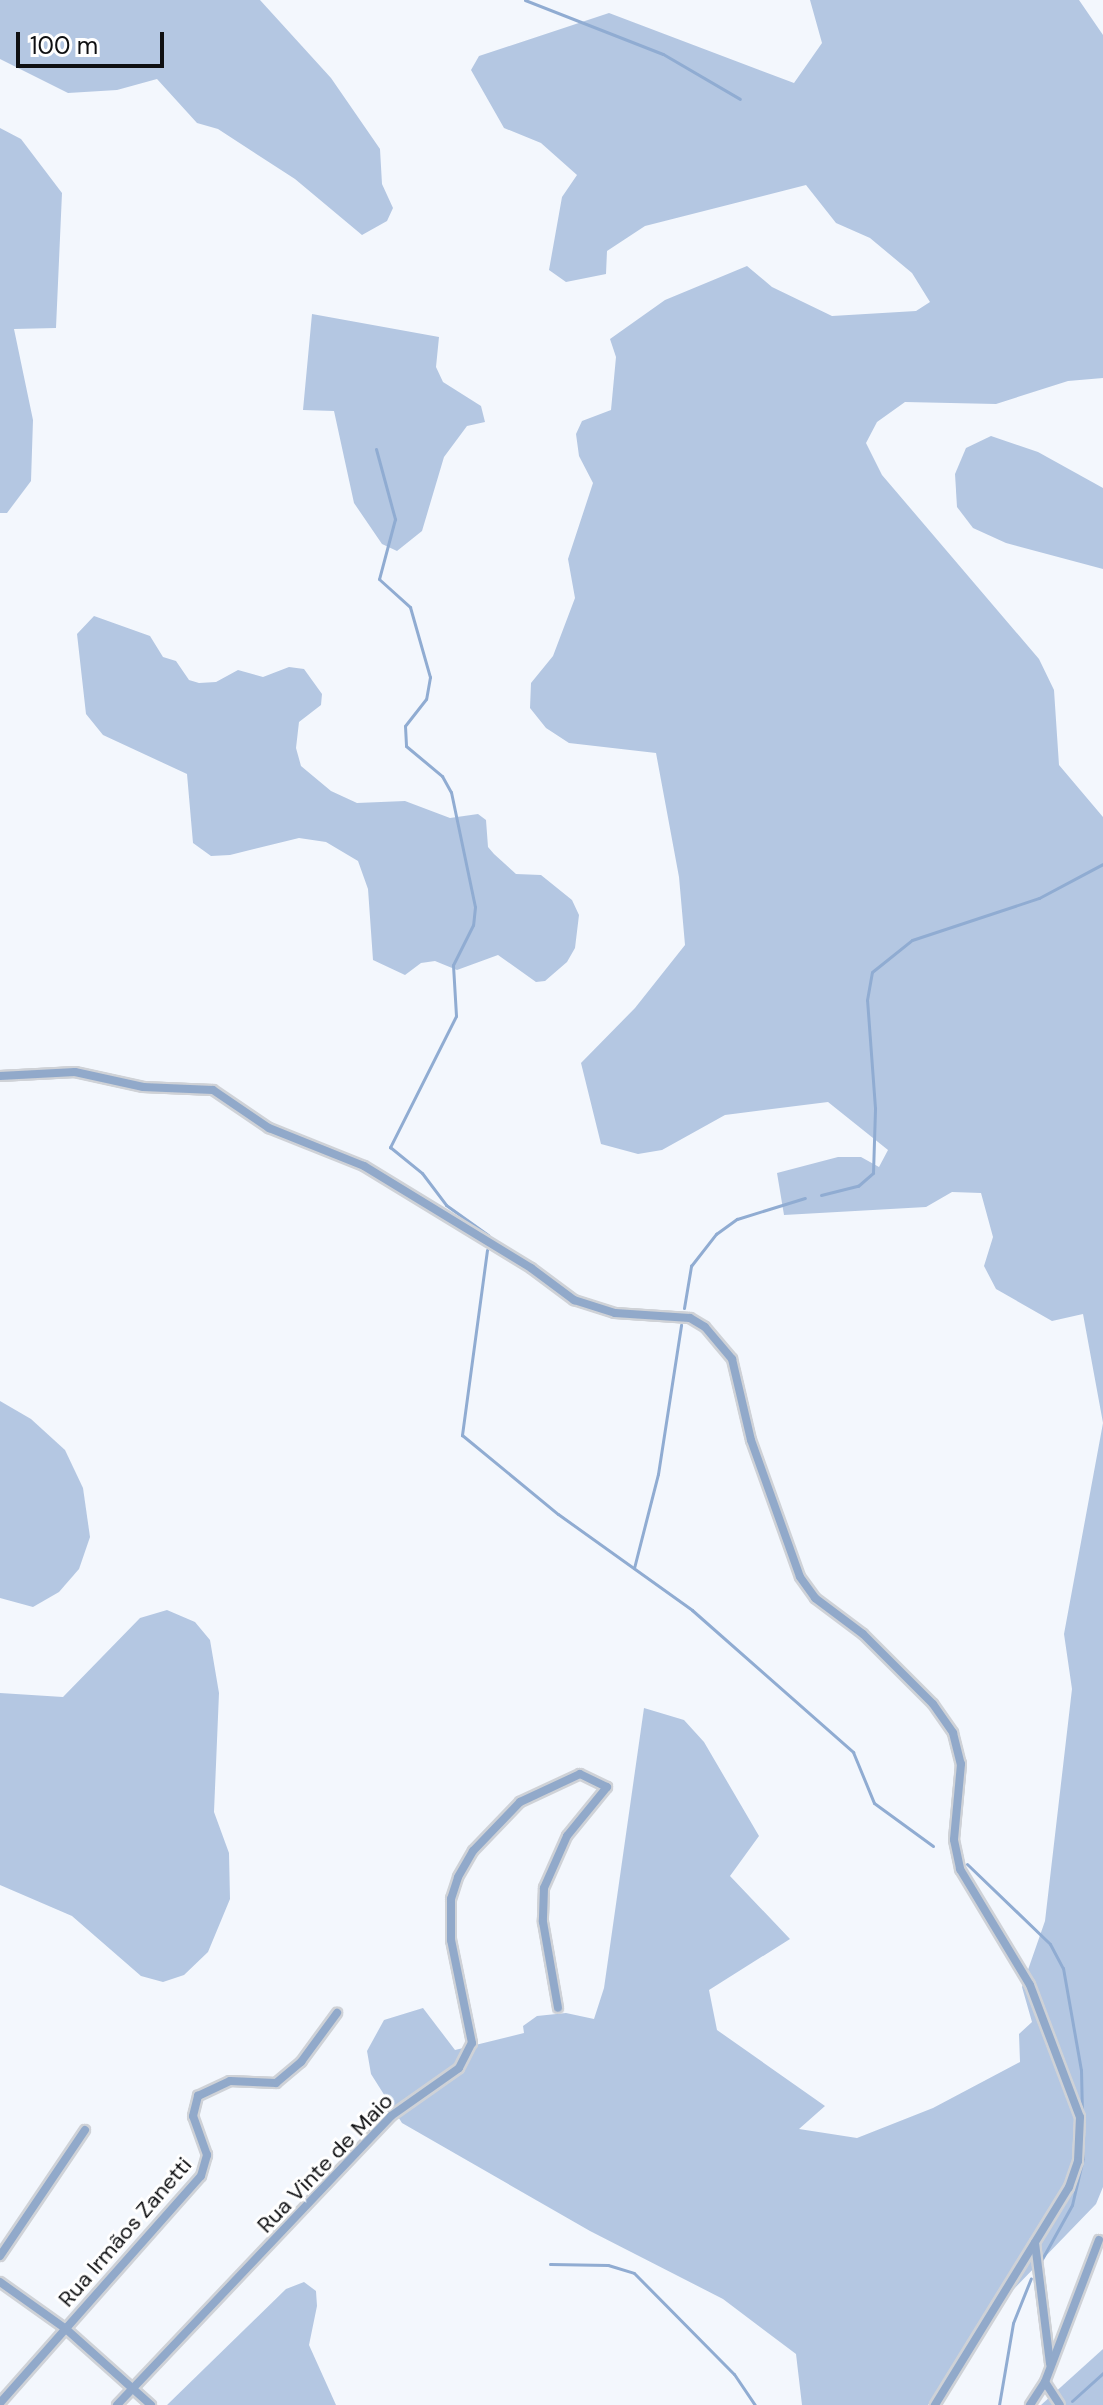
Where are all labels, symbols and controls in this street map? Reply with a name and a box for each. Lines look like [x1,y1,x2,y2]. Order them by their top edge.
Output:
scale bar [20,16,168,66]
text: 100 m [30,30,98,61]
street label: Rua Vinte de Maio [252,2088,398,2238]
street label: Rua Irmãos Zanetti [53,2152,197,2312]

